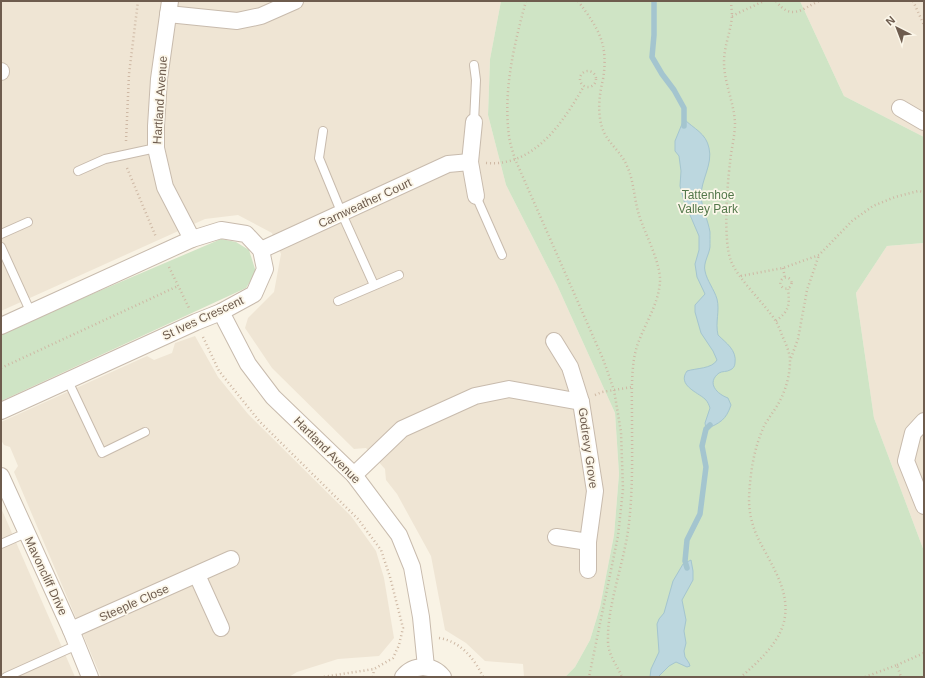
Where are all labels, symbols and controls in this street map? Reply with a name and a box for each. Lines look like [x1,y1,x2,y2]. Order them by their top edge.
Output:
north arrow [877,8,917,48]
text: N [883,13,897,28]
street label: Hartland Avenue [150,55,170,145]
street label: Carnweather Court [316,175,414,231]
park label: Tattenhoe Valley Park [678,188,739,216]
street label: St Ives Crescent [160,293,246,343]
street label: Godrevy Grove [575,407,601,490]
street label: Hartland Avenue [291,414,363,486]
street label: Mavoncliff Drive [22,534,70,618]
street label: Steeple Close [97,581,171,625]

